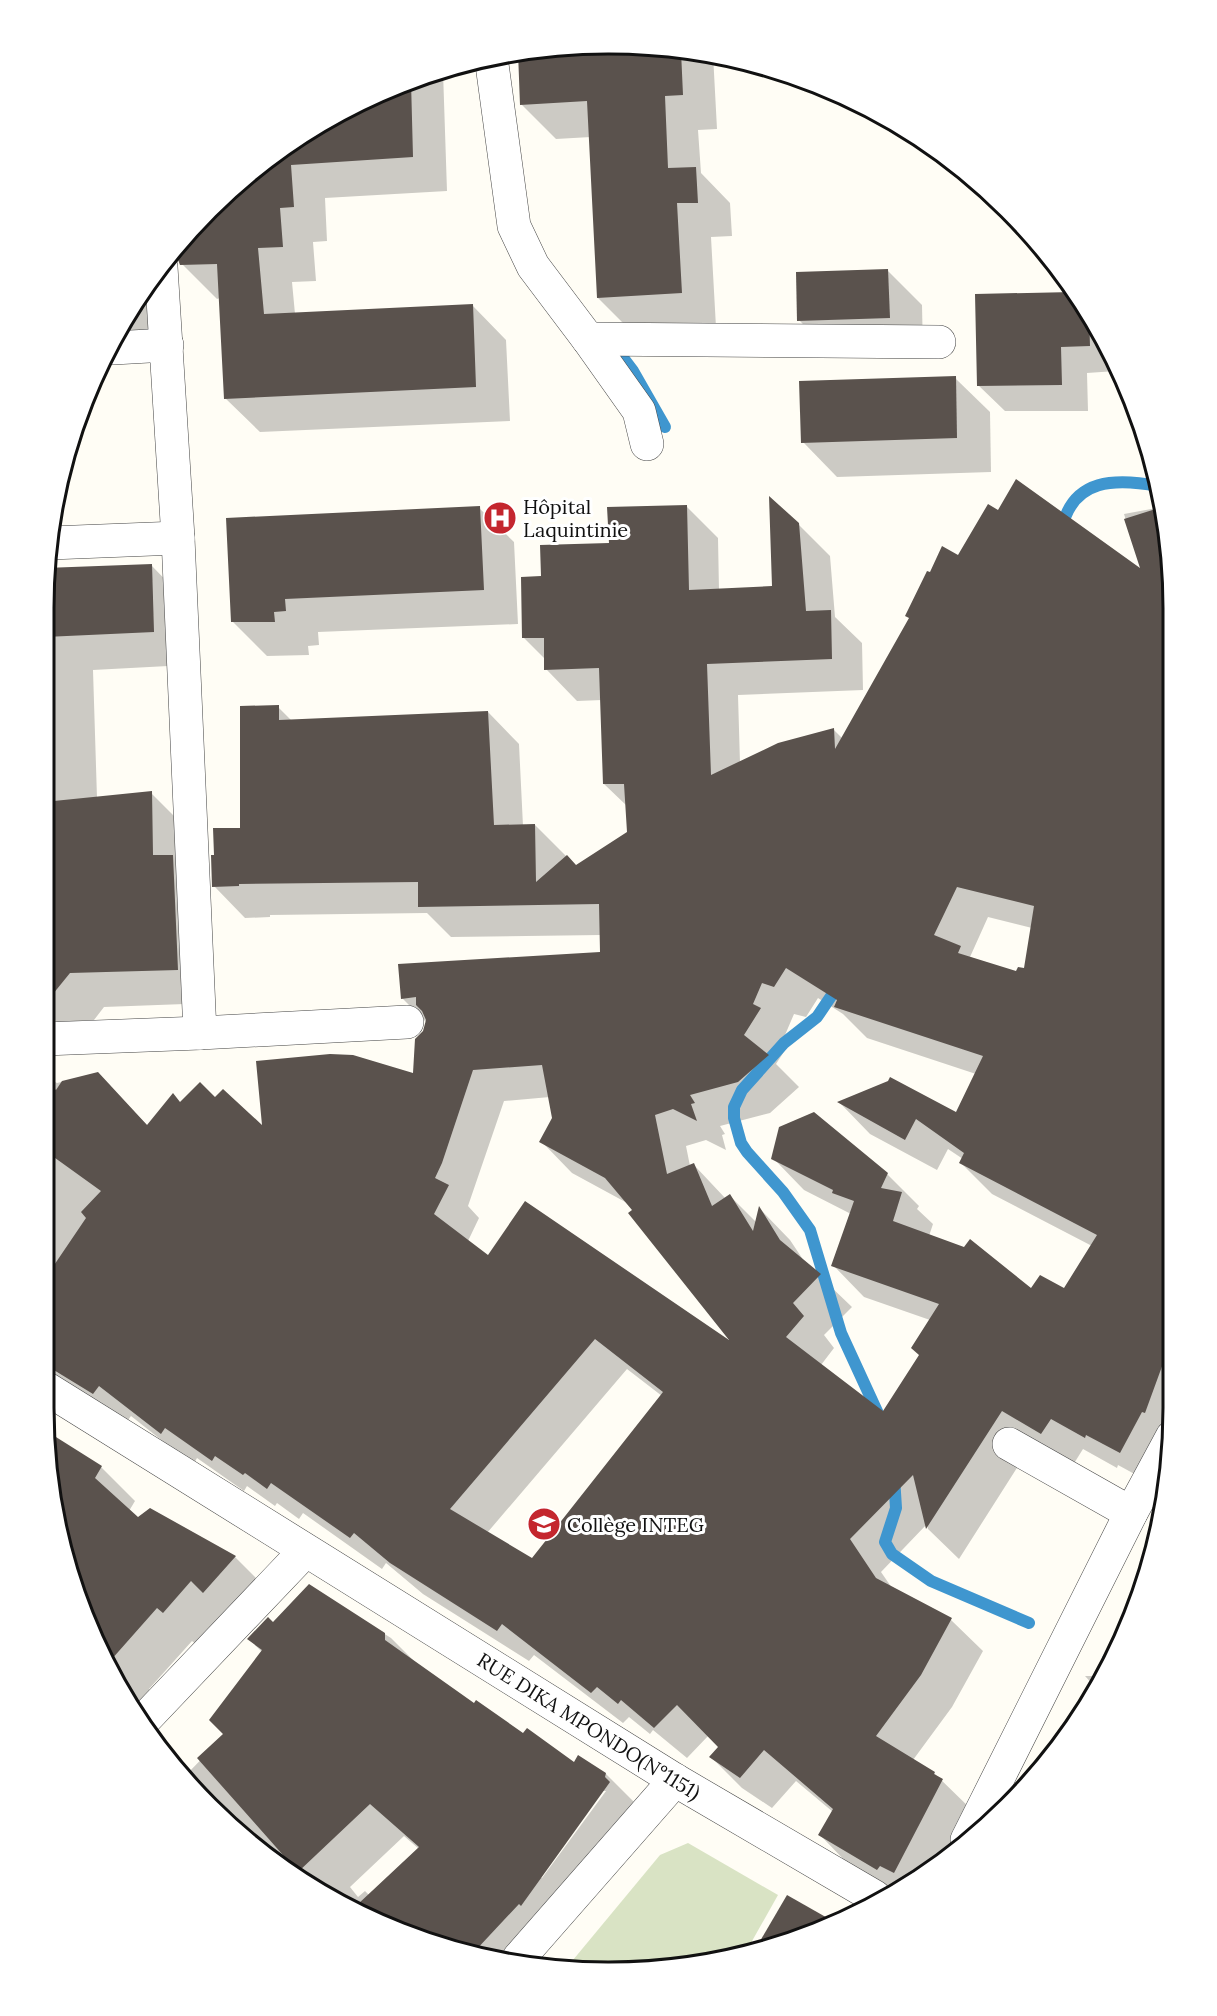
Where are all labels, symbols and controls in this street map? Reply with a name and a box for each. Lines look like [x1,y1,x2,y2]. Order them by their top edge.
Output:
place label: Hôpital Laquintinie [523,494,628,542]
hospital icon: Hôpital Laquintinie [482,500,518,536]
school or university icon: Collège INTEG [526,1506,562,1542]
place label: Collège INTEG [567,1512,704,1537]
street label: RUE DIKA MPONDO(N°1151) [472,1647,705,1806]

